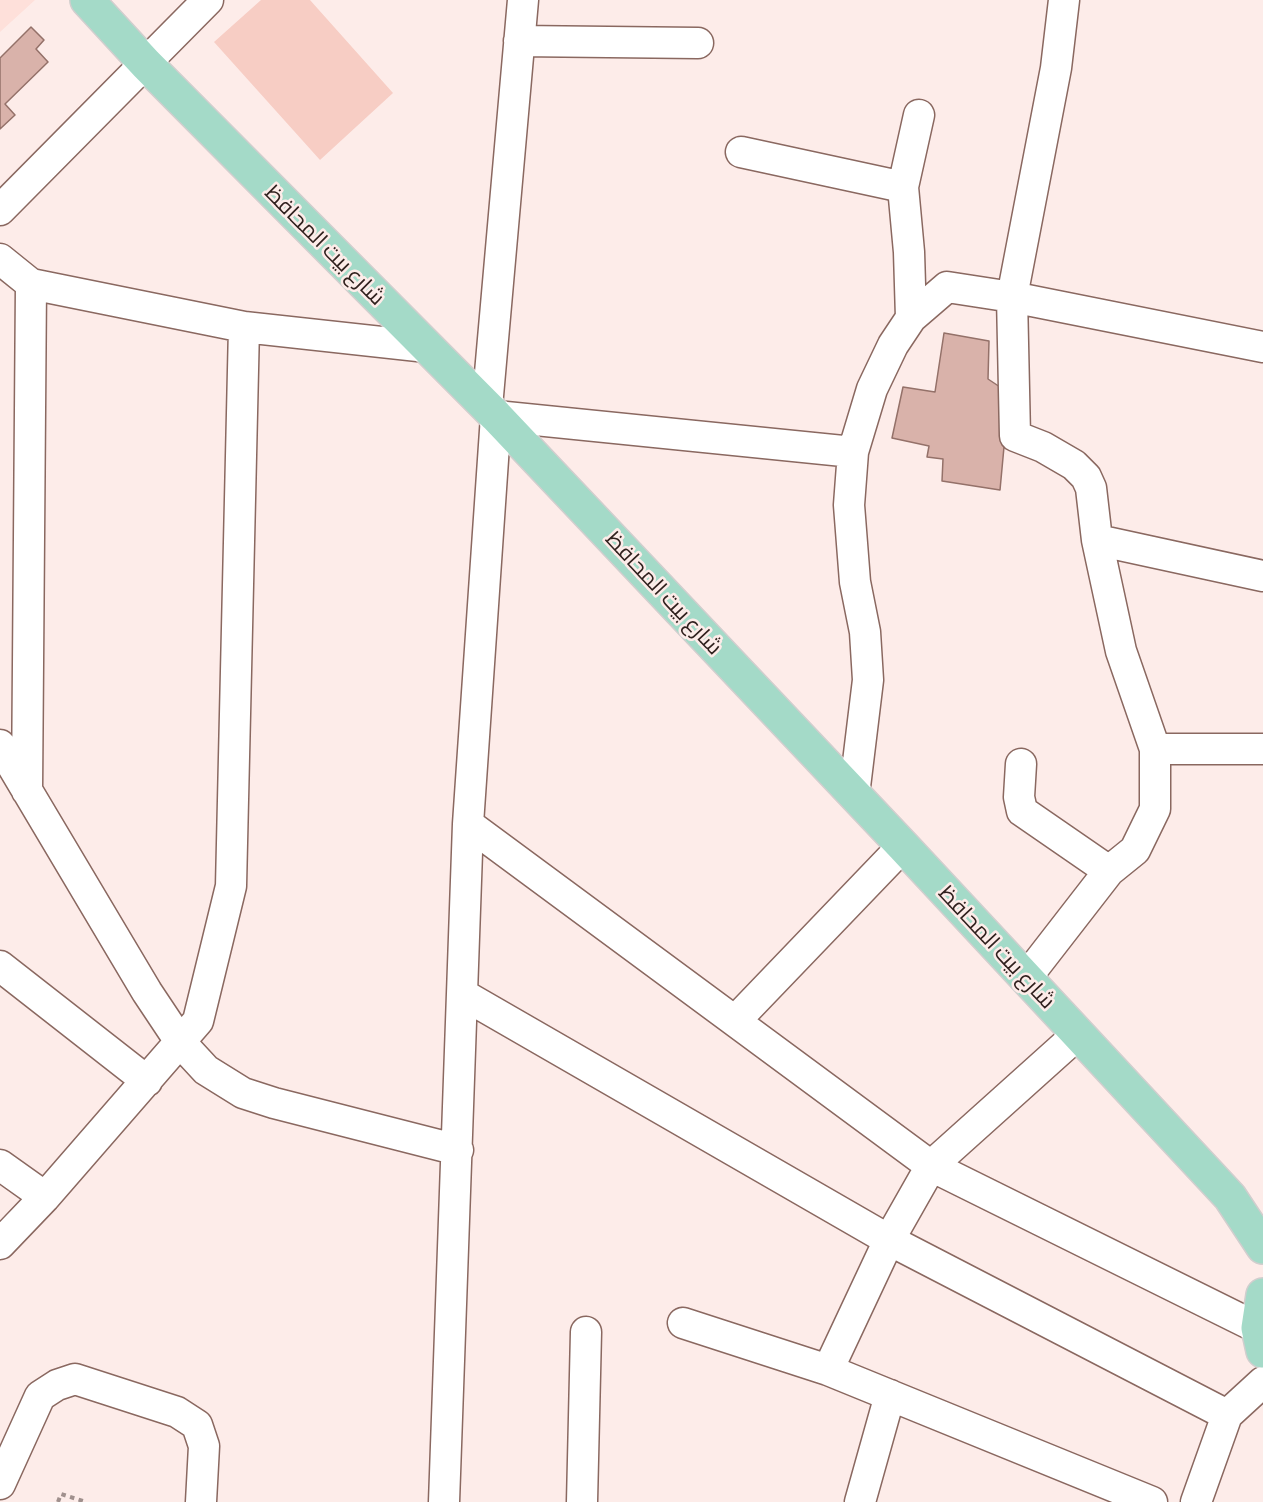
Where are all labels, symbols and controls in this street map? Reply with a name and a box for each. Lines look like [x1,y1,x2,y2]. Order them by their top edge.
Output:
street label: شارع بيت المحافظ [260,180,390,310]
street label: شارع بيت المحافظ [600,526,728,660]
street label: شارع بيت المحافظ [933,880,1061,1014]

